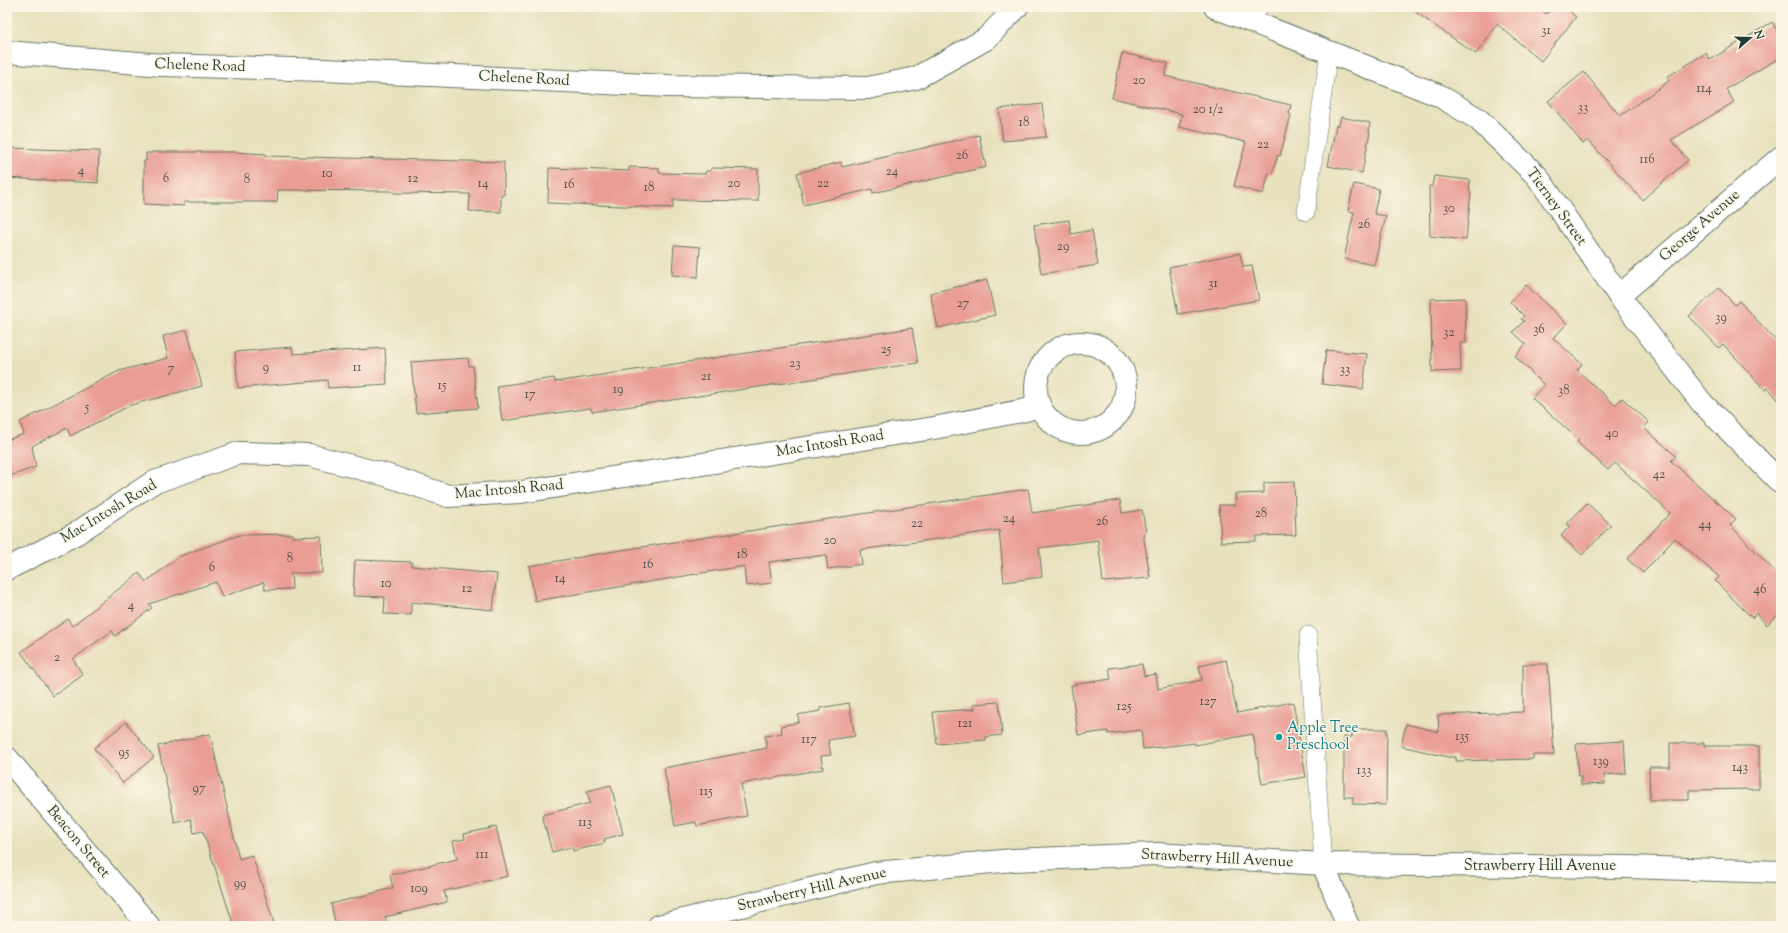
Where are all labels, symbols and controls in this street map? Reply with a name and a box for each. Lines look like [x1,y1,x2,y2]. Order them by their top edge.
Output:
north arrow [1730,18,1770,58]
house number: 31 [1541,22,1551,40]
text: N [1749,27,1768,42]
street label: Chelene Road [154,54,247,78]
street label: Chelene Road [478,66,571,92]
house number: 20 [1133,72,1146,90]
house number: 114 [1696,80,1712,98]
house number: 33 [1578,99,1588,117]
house number: 20 1/2 [1193,101,1223,119]
house number: 18 [1019,114,1029,132]
house number: 22 [1257,136,1269,154]
house number: 26 [956,147,968,165]
house number: 116 [1639,151,1655,169]
house number: 4 [78,162,85,180]
house number: 24 [886,163,899,181]
street label: Tierney Street [1521,164,1591,250]
house number: 10 [321,165,333,183]
house number: 6 [163,170,169,188]
house number: 12 [408,170,418,188]
house number: 8 [244,171,250,189]
house number: 14 [478,175,489,193]
house number: 20 [728,175,741,193]
house number: 22 [817,175,829,193]
house number: 16 [564,176,574,194]
house number: 18 [644,179,654,197]
street label: George Avenue [1655,185,1745,267]
house number: 30 [1443,200,1455,218]
house number: 26 [1358,216,1370,234]
house number: 29 [1057,238,1069,256]
house number: 31 [1208,275,1218,293]
house number: 27 [957,295,970,313]
house number: 39 [1715,309,1727,327]
house number: 36 [1533,321,1545,339]
house number: 32 [1443,324,1455,342]
house number: 25 [881,341,892,359]
house number: 23 [789,355,801,373]
house number: 9 [263,359,269,377]
house number: 11 [353,359,362,377]
house number: 7 [168,360,175,378]
house number: 33 [1340,361,1350,379]
house number: 21 [701,368,712,386]
house number: 15 [438,377,447,395]
house number: 19 [613,381,623,399]
house number: 38 [1558,382,1570,400]
house number: 17 [525,386,536,404]
house number: 5 [84,399,90,417]
street label: Mac Intosh Road [774,425,886,463]
house number: 40 [1605,425,1619,443]
house number: 42 [1653,466,1665,484]
street label: Mac Intosh Road [57,475,162,549]
street label: Mac Intosh Road [454,475,565,505]
house number: 28 [1255,505,1267,523]
house number: 24 [1003,510,1016,528]
house number: 26 [1096,513,1108,531]
house number: 22 [911,515,923,533]
house number: 44 [1698,516,1712,534]
house number: 20 [824,532,837,550]
house number: 18 [737,546,747,564]
house number: 8 [287,550,293,568]
house number: 16 [643,556,653,574]
house number: 6 [209,559,215,577]
house number: 14 [555,570,566,588]
house number: 10 [380,575,392,593]
house number: 12 [462,580,472,598]
house number: 46 [1754,581,1766,599]
house number: 4 [128,597,135,615]
house number: 2 [54,649,60,667]
house number: 127 [1199,693,1217,711]
house number: 125 [1117,698,1132,716]
house number: 121 [958,715,973,733]
place label: Apple Tree Preschool [1287,718,1359,756]
house number: 135 [1455,728,1470,746]
house number: 117 [801,731,817,749]
marker: Apple Tree Preschool [1274,732,1284,742]
house number: 95 [119,744,130,762]
house number: 139 [1593,753,1609,771]
house number: 143 [1732,759,1748,777]
house number: 133 [1357,762,1371,780]
house number: 97 [193,780,206,798]
house number: 115 [699,783,713,801]
street label: Beacon Street [41,801,115,883]
house number: 113 [578,814,592,832]
street label: Strawberry Hill Avenue [1140,845,1294,873]
house number: 111 [475,846,489,864]
street label: Strawberry Hill Avenue [1464,856,1616,877]
street label: Strawberry Hill Avenue [735,863,889,917]
house number: 99 [234,875,246,893]
house number: 109 [410,880,428,898]

